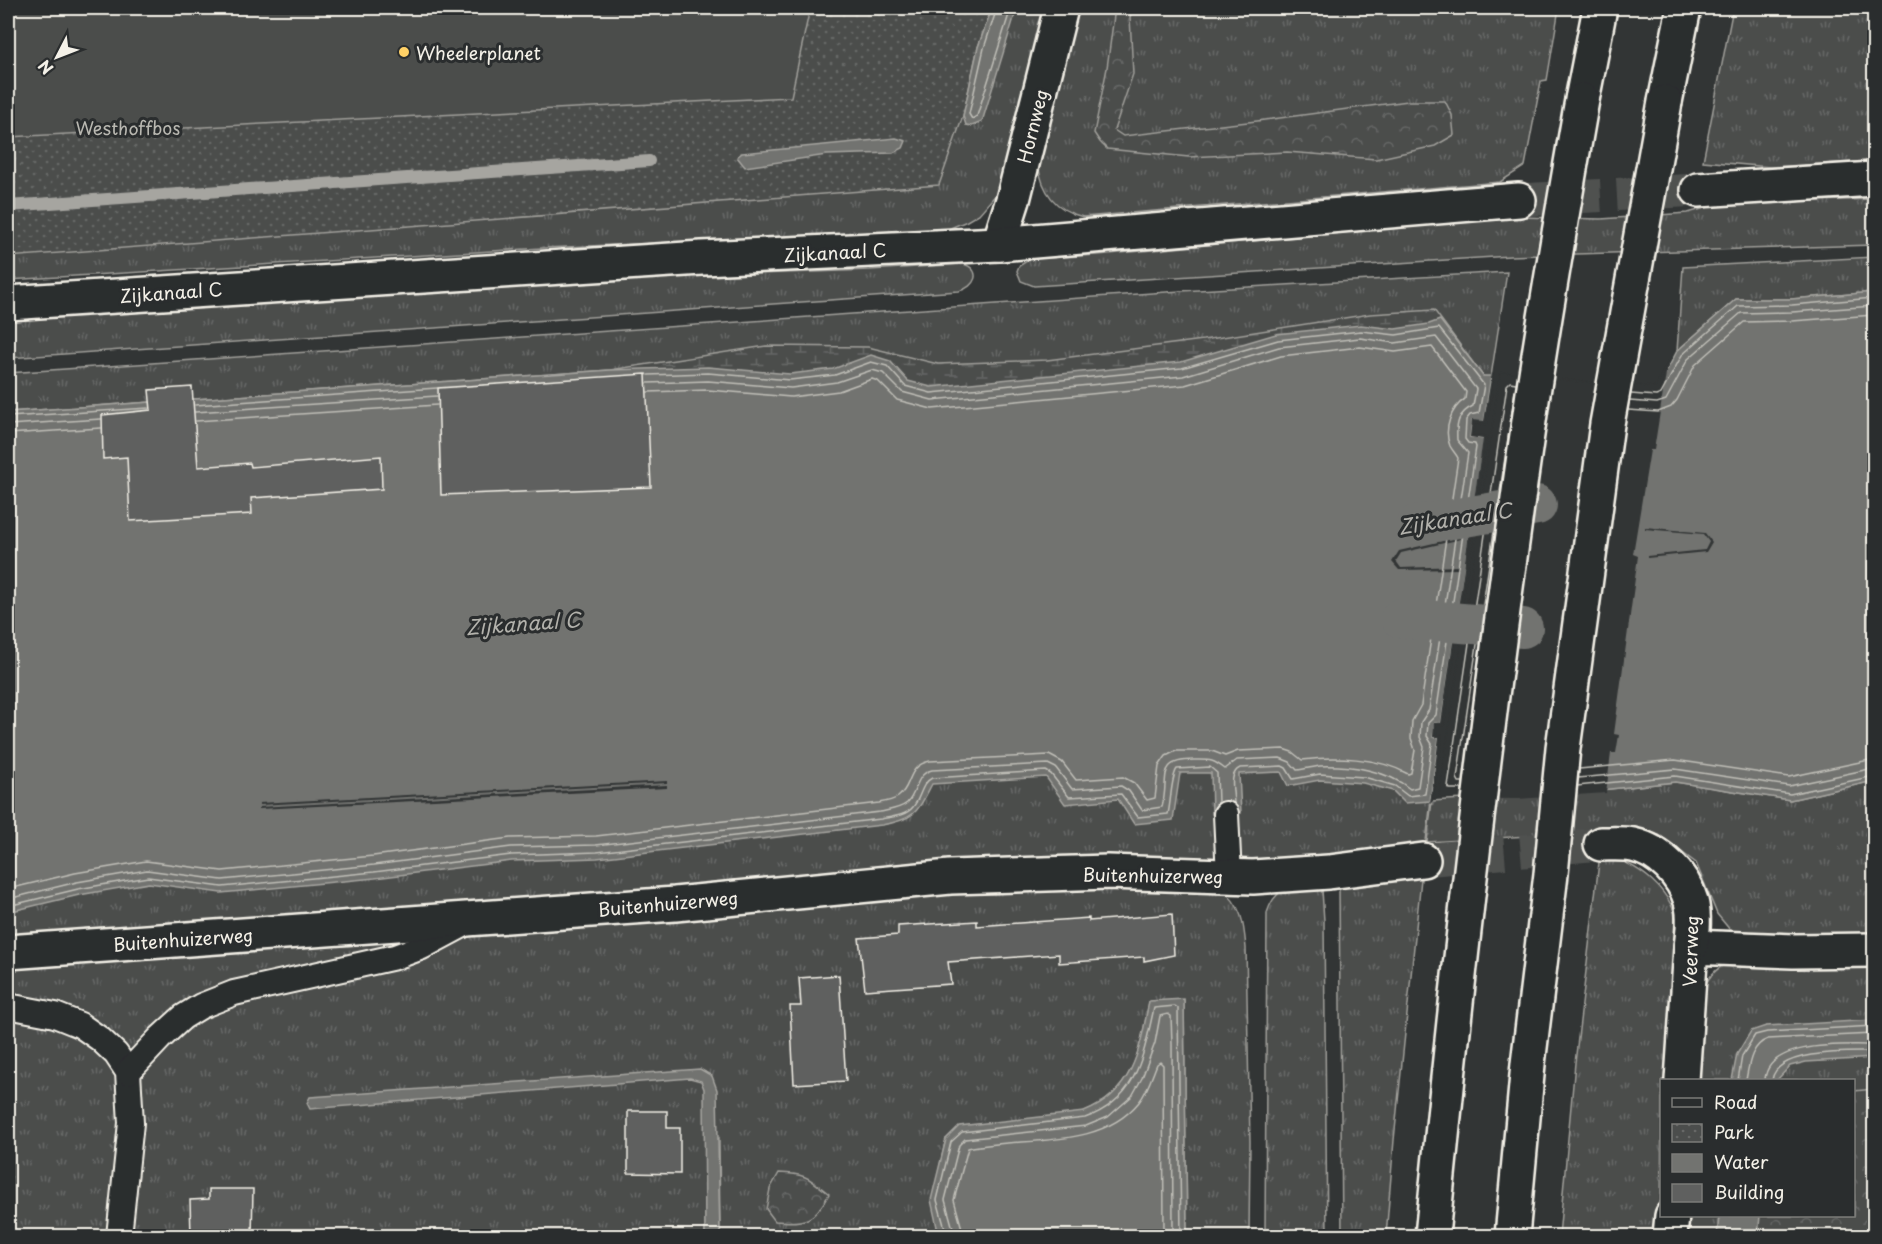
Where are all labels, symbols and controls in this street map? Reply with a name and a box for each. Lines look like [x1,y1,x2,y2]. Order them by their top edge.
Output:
north arrow [27,27,87,87]
place label: Wheelerplanet [416,39,541,66]
marker: Wheelerplanet [397,45,411,59]
text: N [32,55,58,80]
street label: Hornweg [1010,86,1054,166]
park label: Westhoffbos [76,114,180,141]
street label: Zijkanaal C [783,236,887,268]
street label: Zijkanaal C [119,275,223,309]
water label: Zijkanaal C [1396,494,1516,542]
water label: Zijkanaal C [465,604,584,642]
street label: Buitenhuizerweg [1082,860,1224,890]
street label: Buitenhuizerweg [597,883,739,923]
street label: Veerweg [1675,915,1705,987]
street label: Buitenhuizerweg [112,921,254,957]
legend [1660,1079,1855,1217]
text: Road [1714,1088,1758,1115]
text: Park [1714,1118,1754,1145]
text: Water [1714,1148,1769,1175]
text: Building [1714,1178,1784,1205]

